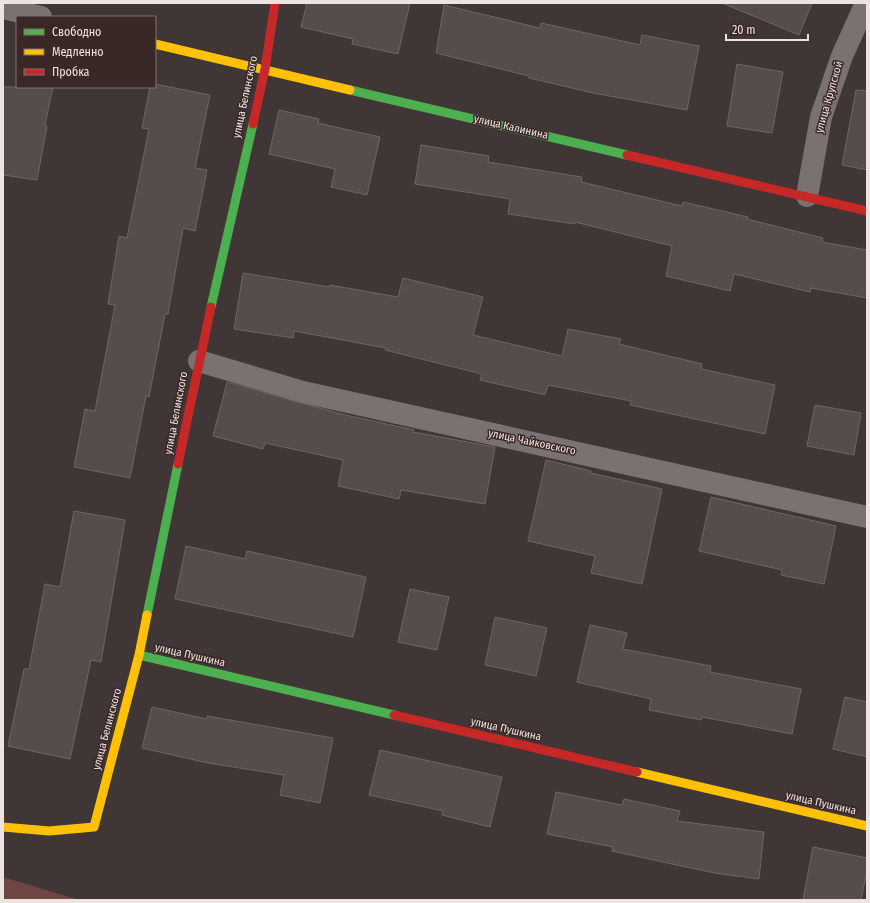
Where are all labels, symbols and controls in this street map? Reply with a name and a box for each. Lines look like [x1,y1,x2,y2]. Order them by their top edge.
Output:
legend [16,16,156,88]
scale bar [726,16,808,42]
text: 20 m [732,23,756,37]
text: Свободно [52,25,101,39]
text: Медленно [52,45,104,59]
street label: улица Белинского [230,54,260,139]
street label: улица Крупской [813,60,845,134]
text: Пробка [52,65,90,79]
street label: улица Калинина [473,112,549,142]
street label: улица Белинского [162,370,190,455]
street label: улица Чайковского [487,426,577,458]
street label: улица Пушкина [154,641,226,669]
street label: улица Белинского [90,687,124,771]
street label: улица Пушкина [470,715,542,743]
street label: улица Пушкина [785,789,857,817]

